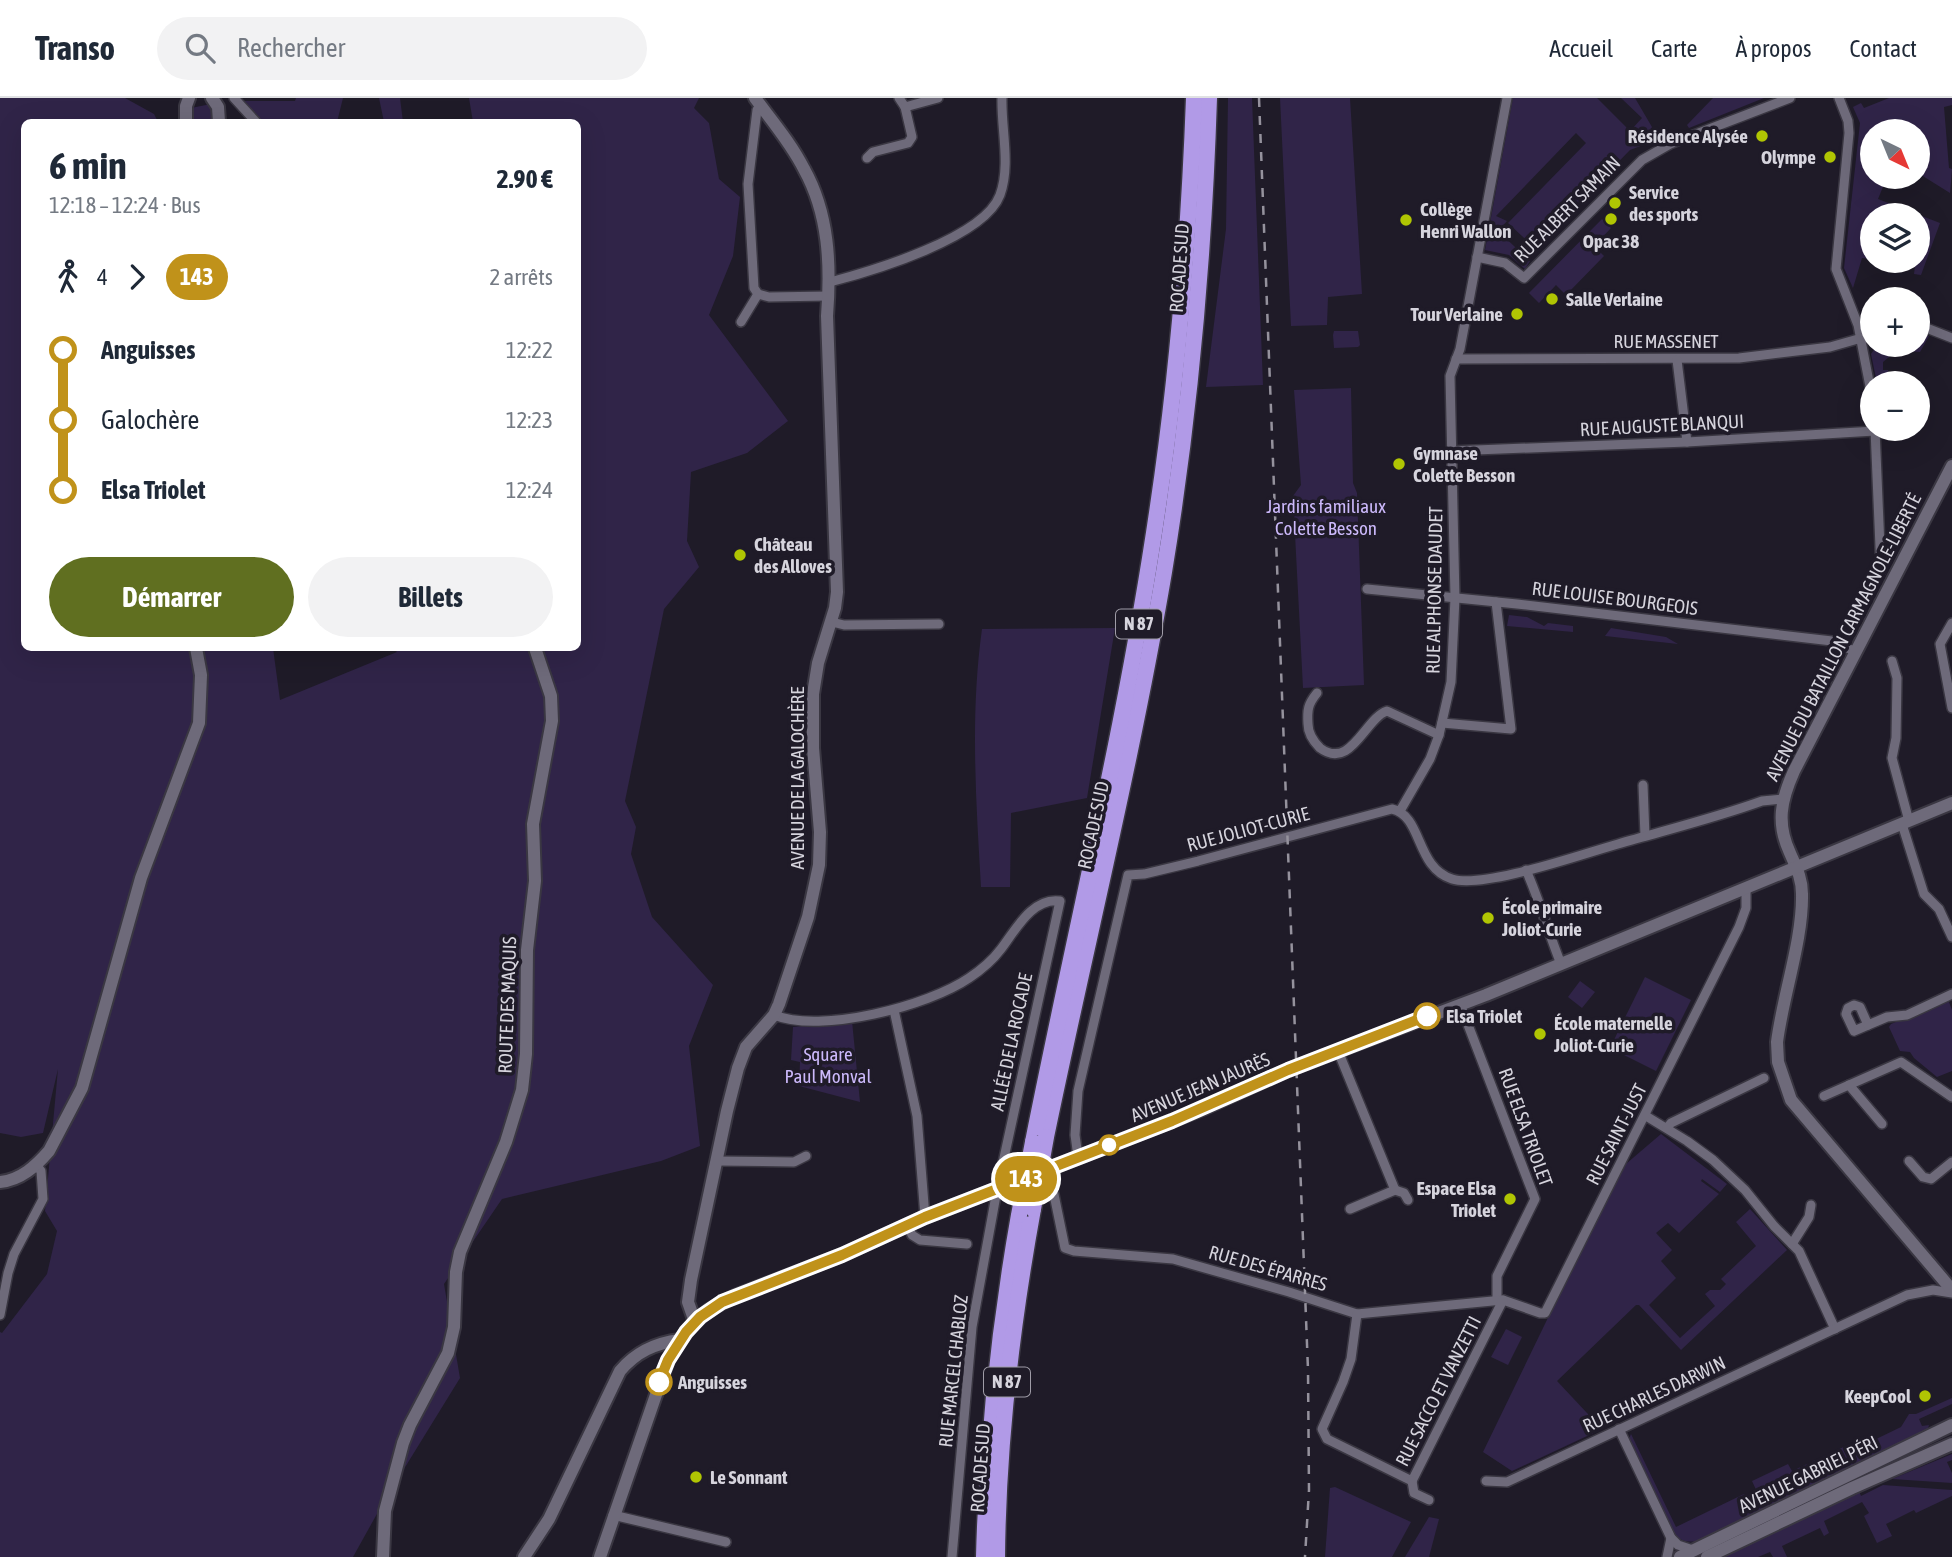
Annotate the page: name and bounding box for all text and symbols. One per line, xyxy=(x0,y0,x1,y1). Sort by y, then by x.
search box xyxy=(157,17,647,80)
text: Transo xyxy=(35,29,115,67)
icon: search xyxy=(181,29,219,67)
text: Rechercher xyxy=(237,33,345,63)
text: Accueil xyxy=(1549,35,1613,62)
text: Carte xyxy=(1651,35,1697,62)
text: À propos xyxy=(1735,35,1811,62)
text: Contact xyxy=(1849,35,1917,62)
north arrow xyxy=(1860,119,1930,189)
map controls xyxy=(1860,119,1930,441)
place label: Résidence Alysée xyxy=(1628,125,1748,147)
marker: Résidence Alysée xyxy=(1754,128,1770,144)
text: 6 min xyxy=(49,144,127,187)
place label: Olympe xyxy=(1761,146,1816,168)
marker: Olympe xyxy=(1822,149,1838,165)
street label: RUE ALBERT SAMAIN xyxy=(1509,151,1625,267)
text: 2.90 € xyxy=(496,164,553,194)
place label: Service des sports xyxy=(1629,181,1698,225)
text: 12:18 – 12:24 · Bus xyxy=(49,192,201,218)
marker: Service des sports xyxy=(1607,195,1623,211)
place label: Collège Henri Wallon xyxy=(1420,198,1512,242)
button: layers xyxy=(1860,203,1930,273)
marker: Opac 38 xyxy=(1603,211,1619,227)
marker: Collège Henri Wallon xyxy=(1398,212,1414,228)
street label: ROCADE SUD xyxy=(1165,223,1193,313)
place label: Opac 38 xyxy=(1583,230,1639,252)
icon: walk xyxy=(49,258,87,296)
icon: forward xyxy=(118,258,156,296)
text: 143 xyxy=(180,263,214,290)
text: 4 xyxy=(97,264,108,290)
text: 2 arrêts xyxy=(490,264,553,290)
button: + xyxy=(1860,287,1930,357)
place label: Salle Verlaine xyxy=(1566,288,1663,310)
marker: Salle Verlaine xyxy=(1544,291,1560,307)
place label: Tour Verlaine xyxy=(1410,303,1503,325)
marker: Tour Verlaine xyxy=(1509,306,1525,322)
street label: RUE MASSENET xyxy=(1613,330,1719,352)
text: Anguisses xyxy=(101,335,195,365)
text: 12:22 xyxy=(506,337,553,363)
button: − xyxy=(1860,371,1930,441)
text: Galochère xyxy=(101,405,199,435)
text: 12:23 xyxy=(506,407,553,433)
street label: RUE AUGUSTE BLANQUI xyxy=(1579,410,1745,440)
place label: Gymnase Colette Besson xyxy=(1413,442,1515,486)
marker: Gymnase Colette Besson xyxy=(1391,456,1407,472)
text: Elsa Triolet xyxy=(101,475,205,505)
text: 12:24 xyxy=(506,477,553,503)
street label: AVENUE DU BATAILLON CARMAGNOLE-LIBERTÉ xyxy=(1761,490,1925,784)
park label: Jardins familiaux Colette Besson xyxy=(1266,495,1386,539)
street label: RUE ALPHONSE DAUDET xyxy=(1422,505,1446,674)
place label: Château des Alloves xyxy=(754,533,832,577)
marker: Château des Alloves xyxy=(732,547,748,563)
button: Démarrer xyxy=(49,557,294,637)
button: Billets xyxy=(308,557,553,637)
street label: RUE LOUISE BOURGEOIS xyxy=(1531,577,1699,619)
road number: N 87 xyxy=(1116,610,1162,638)
street label: AVENUE DE LA GALOCHÈRE xyxy=(786,687,808,869)
street label: ROCADE SUD xyxy=(1073,779,1113,871)
street label: RUE JOLIOT-CURIE xyxy=(1184,802,1312,856)
place label: École primaire Joliot-Curie xyxy=(1501,896,1603,940)
marker: École primaire Joliot-Curie xyxy=(1480,910,1496,926)
street label: ROUTE DES MAQUIS xyxy=(494,936,520,1074)
street label: ALLÉE DE LA ROCADE xyxy=(986,971,1036,1113)
marker: Elsa Triolet xyxy=(1414,1003,1440,1029)
place label: Elsa Triolet xyxy=(1446,1005,1523,1027)
place label: École maternelle Joliot-Curie xyxy=(1553,1012,1673,1056)
marker: École maternelle Joliot-Curie xyxy=(1532,1026,1548,1042)
park label: Square Paul Monval xyxy=(785,1043,871,1087)
street label: AVENUE JEAN JAURÈS xyxy=(1127,1048,1273,1126)
street label: RUE ELSA TRIOLET xyxy=(1494,1065,1558,1190)
street label: RUE SAINT-JUST xyxy=(1581,1079,1651,1188)
unlabelled marker xyxy=(1099,1135,1119,1155)
line badge: 143 xyxy=(986,1156,1066,1202)
text: 143 xyxy=(1009,1165,1043,1192)
place label: Espace Elsa Triolet xyxy=(1416,1177,1497,1221)
marker: Espace Elsa Triolet xyxy=(1502,1191,1518,1207)
street label: RUE DES ÉPARRES xyxy=(1206,1241,1330,1295)
street label: RUE MARCEL CHABLOZ xyxy=(934,1293,972,1448)
street label: RUE SACCO ET VANZETTI xyxy=(1391,1312,1485,1470)
street label: RUE CHARLES DARWIN xyxy=(1579,1351,1729,1437)
road number: N 87 xyxy=(984,1367,1030,1396)
marker: Anguisses xyxy=(646,1369,672,1395)
place label: Anguisses xyxy=(677,1371,747,1393)
place label: KeepCool xyxy=(1844,1385,1912,1407)
marker: KeepCool xyxy=(1917,1388,1933,1404)
street label: ROCADE SUD xyxy=(966,1423,994,1513)
street label: AVENUE GABRIEL PÉRI xyxy=(1735,1431,1881,1517)
place label: Le Sonnant xyxy=(710,1466,788,1488)
marker: Le Sonnant xyxy=(688,1469,704,1485)

